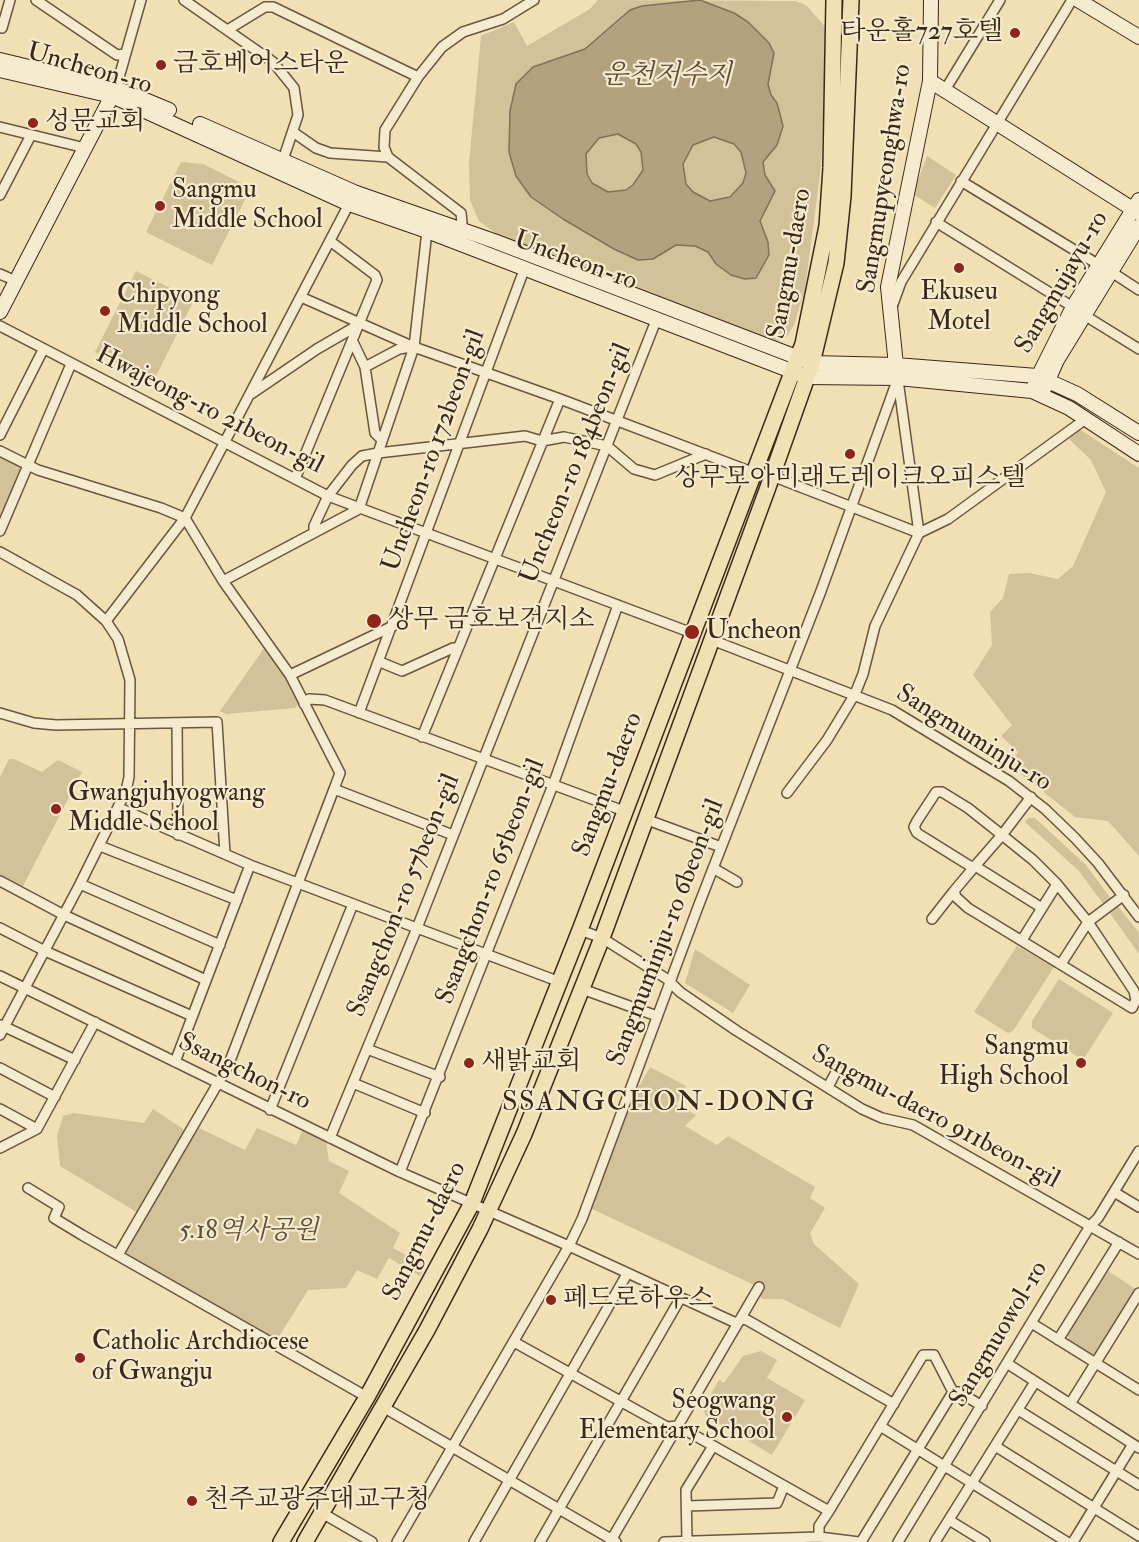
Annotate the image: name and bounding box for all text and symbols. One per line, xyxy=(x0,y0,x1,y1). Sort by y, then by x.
place label: 타운홀727호텔 xyxy=(840,17,1003,49)
marker: 타운홀727호텔 xyxy=(1008,26,1022,40)
street label: Uncheon-ro xyxy=(23,37,155,103)
place label: 금호베어스타운 xyxy=(173,49,349,81)
marker: 금호베어스타운 xyxy=(154,58,168,72)
water label: 운천저수지 xyxy=(602,61,732,93)
street label: Sangmupyeonghwa-ro xyxy=(852,62,920,296)
place label: 성문교회 xyxy=(45,107,145,139)
marker: 성문교회 xyxy=(26,116,40,130)
place label: Sangmu Middle School xyxy=(172,175,323,236)
street label: Sangmu-daero xyxy=(762,186,820,342)
marker: Sangmu Middle School xyxy=(153,199,167,213)
street label: Sangmujayu-ro xyxy=(1010,206,1116,360)
street label: Uncheon-ro xyxy=(509,225,641,299)
marker: Ekuseu Motel xyxy=(952,261,966,275)
place label: Ekuseu Motel xyxy=(920,277,998,338)
place label: Chipyong Middle School xyxy=(117,280,268,342)
marker: Chipyong Middle School xyxy=(98,304,112,318)
street label: Uncheon-ro 172beon-gil xyxy=(377,326,493,576)
street label: Uncheon-ro 184beon-gil xyxy=(515,339,639,589)
street label: Hwajeong-ro 21beon-gil xyxy=(90,340,328,482)
marker: 상무모아미래도레이크오피스텔 xyxy=(843,447,857,461)
place label: 상무모아미래도레이크오피스텔 xyxy=(674,463,1026,495)
place label: 상무 금호보건지소 xyxy=(388,605,594,637)
marker: 상무 금호보건지소 xyxy=(365,612,383,630)
place label: Uncheon xyxy=(706,616,801,648)
marker: Uncheon xyxy=(683,623,701,641)
street label: Sangmuminju-ro xyxy=(889,679,1057,799)
street label: Sangmu-daero xyxy=(567,708,651,862)
street label: Ssangchon-ro 65beon-gil xyxy=(431,755,553,1009)
street label: Ssangchon-ro 57beon-gil xyxy=(342,770,468,1022)
place label: Gwangjuhyogwang Middle School xyxy=(68,778,265,840)
street label: Sangmuminju-ro 6beon-gil xyxy=(602,795,732,1071)
marker: Gwangjuhyogwang Middle School xyxy=(49,802,63,816)
street label: Ssangchon-ro xyxy=(173,1028,315,1118)
place label: Sangmu High School xyxy=(939,1032,1069,1094)
street label: Sangmu-daero 911beon-gil xyxy=(806,1039,1064,1197)
place label: 새밝교회 xyxy=(481,1047,581,1079)
marker: 새밝교회 xyxy=(462,1056,476,1070)
marker: Sangmu High School xyxy=(1074,1056,1088,1070)
district label: SSANGCHON-DONG xyxy=(502,1087,816,1121)
street label: Sangmu-daero xyxy=(378,1157,474,1307)
park label: 5.18역사공원 xyxy=(180,1216,318,1248)
street label: Sangmuowol-ro xyxy=(944,1256,1056,1414)
place label: 페드로하우스 xyxy=(563,1284,714,1316)
marker: 페드로하우스 xyxy=(544,1293,558,1307)
place label: Catholic Archdiocese of Gwangju xyxy=(92,1327,309,1388)
marker: Catholic Archdiocese of Gwangju xyxy=(73,1351,87,1365)
place label: Seogwang Elementary School xyxy=(579,1386,775,1448)
marker: Seogwang Elementary School xyxy=(780,1410,794,1424)
place label: 천주교광주대교구청 xyxy=(204,1485,430,1517)
marker: 천주교광주대교구청 xyxy=(185,1494,199,1508)

